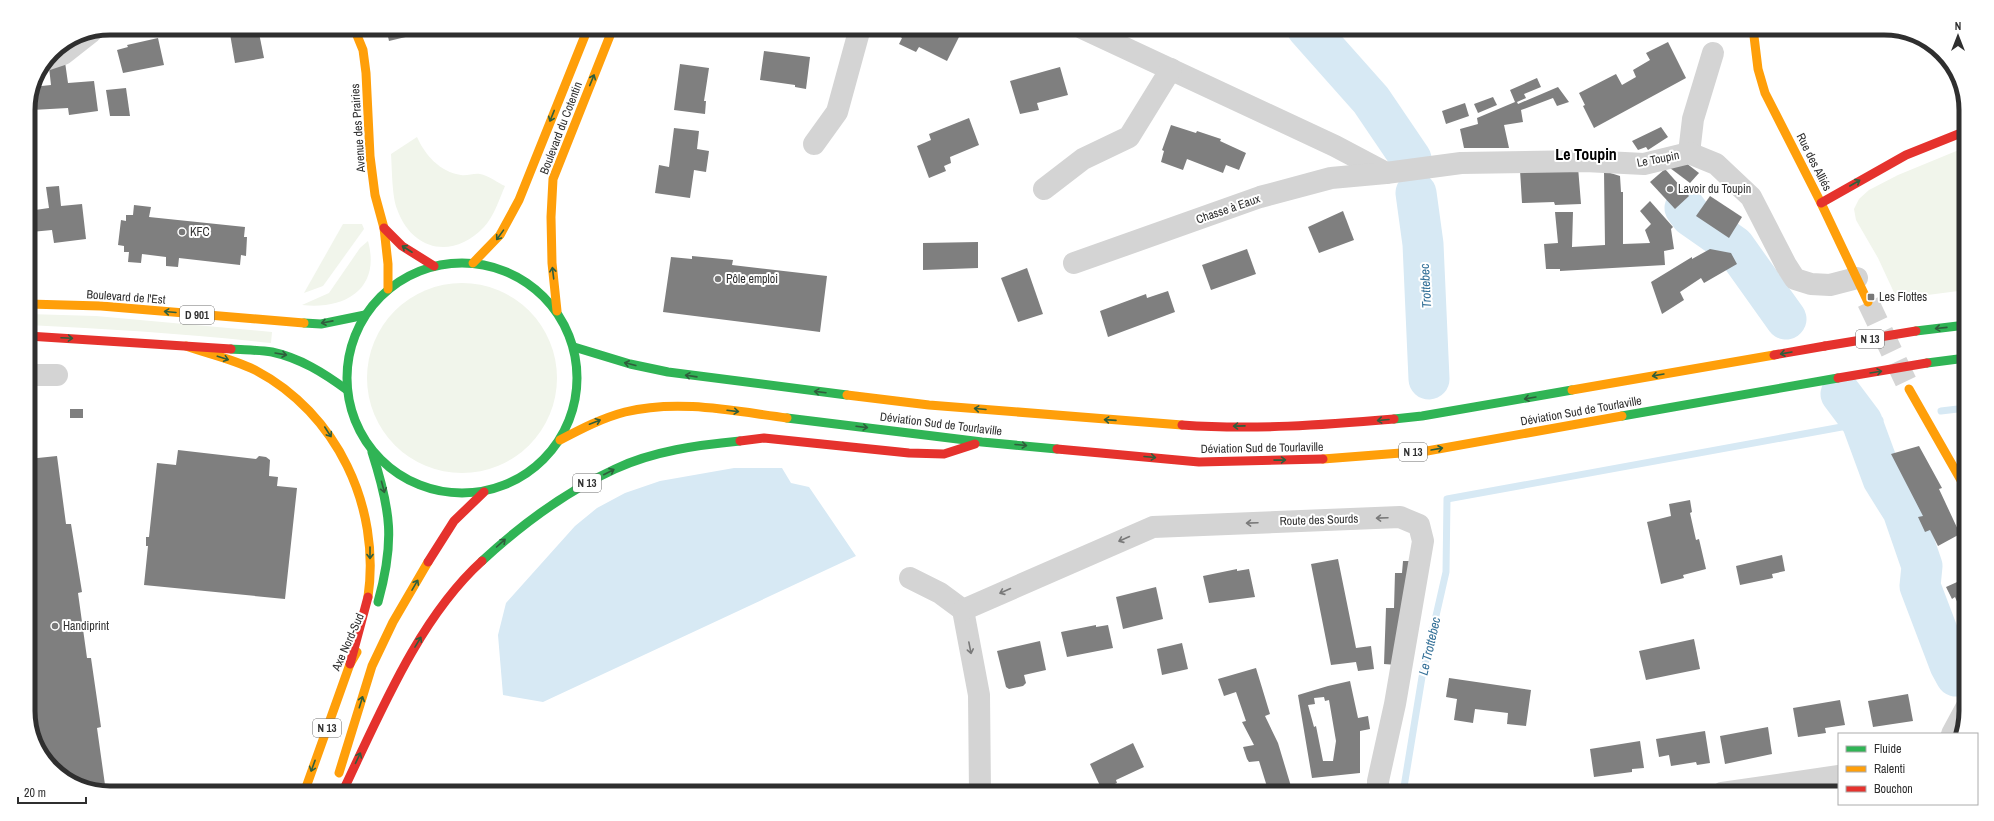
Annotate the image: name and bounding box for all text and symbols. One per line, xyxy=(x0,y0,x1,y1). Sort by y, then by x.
north arrow xyxy=(1938,16,1978,56)
text: N xyxy=(1955,19,1961,33)
one-way arrow xyxy=(588,75,596,87)
street label: Boulevard du Cotentin xyxy=(536,79,586,177)
street label: Avenue des Prairies xyxy=(347,83,369,174)
one-way arrow xyxy=(548,110,556,122)
street label: Rue des Alliés xyxy=(1793,130,1835,194)
district label: Le Toupin xyxy=(1555,143,1617,165)
street label: Le Toupin xyxy=(1635,147,1681,171)
one-way arrow xyxy=(1849,179,1861,187)
place label: Lavoir du Toupin xyxy=(1678,181,1751,197)
marker: Lavoir du Toupin xyxy=(1665,184,1675,194)
street label: Chasse à Eaux xyxy=(1194,191,1262,227)
place label: KFC xyxy=(190,224,210,240)
marker: KFC xyxy=(177,227,187,237)
one-way arrow xyxy=(496,229,504,240)
one-way arrow xyxy=(402,245,413,253)
water label: Trottebec xyxy=(1416,263,1435,309)
one-way arrow xyxy=(549,267,556,280)
place label: Pôle emploi xyxy=(726,271,778,287)
marker: Pôle emploi xyxy=(713,274,723,284)
street label: Boulevard de l'Est xyxy=(86,286,166,308)
place label: Les Flottes xyxy=(1879,289,1927,305)
marker: Les Flottes xyxy=(1866,292,1876,302)
road number: D 901 xyxy=(180,306,214,324)
one-way arrow xyxy=(164,309,177,316)
one-way arrow xyxy=(321,319,334,327)
one-way arrow xyxy=(1935,324,1948,332)
road number: N 13 xyxy=(1856,330,1884,348)
one-way arrow xyxy=(60,335,73,342)
one-way arrow xyxy=(1780,349,1793,357)
one-way arrow xyxy=(274,350,287,358)
one-way arrow xyxy=(217,355,229,363)
one-way arrow xyxy=(624,359,637,367)
one-way arrow xyxy=(1870,367,1883,375)
one-way arrow xyxy=(1652,371,1665,379)
one-way arrow xyxy=(685,372,698,380)
one-way arrow xyxy=(814,388,827,396)
street label: Déviation Sud de Tourlaville xyxy=(1519,392,1643,430)
one-way arrow xyxy=(1524,394,1537,402)
one-way arrow xyxy=(974,406,987,413)
one-way arrow xyxy=(726,407,739,415)
street label: Déviation Sud de Tourlaville xyxy=(879,409,1003,439)
one-way arrow xyxy=(1377,416,1390,424)
one-way arrow xyxy=(588,417,600,425)
one-way arrow xyxy=(1104,417,1117,424)
one-way arrow xyxy=(1233,422,1246,430)
one-way arrow xyxy=(855,423,868,431)
one-way arrow xyxy=(324,426,332,437)
street label: Déviation Sud de Tourlaville xyxy=(1200,439,1324,457)
one-way arrow xyxy=(1014,442,1027,449)
road number: N 13 xyxy=(1399,443,1427,461)
one-way arrow xyxy=(1431,445,1444,453)
one-way arrow xyxy=(1143,454,1156,461)
one-way arrow xyxy=(1273,456,1286,464)
one-way arrow xyxy=(603,468,615,475)
road number: N 13 xyxy=(573,474,601,492)
one-way arrow xyxy=(380,481,387,494)
street label: Route des Sourds xyxy=(1279,511,1359,529)
one-way arrow xyxy=(1376,514,1389,522)
one-way arrow xyxy=(1246,519,1259,527)
one-way arrow xyxy=(1119,536,1131,543)
one-way arrow xyxy=(496,539,506,548)
one-way arrow xyxy=(366,546,374,559)
one-way arrow xyxy=(411,579,419,591)
one-way arrow xyxy=(1000,588,1012,596)
street label: Axe Nord-Sud xyxy=(328,611,368,674)
water label: Le Trottebec xyxy=(1415,615,1445,677)
place label: Handiprint xyxy=(63,618,109,634)
marker: Handiprint xyxy=(50,621,60,631)
one-way arrow xyxy=(414,637,422,648)
one-way arrow xyxy=(967,641,975,654)
one-way arrow xyxy=(358,696,365,709)
road number: N 13 xyxy=(313,719,341,737)
legend xyxy=(1838,733,1978,805)
text: Fluide xyxy=(1874,741,1901,757)
one-way arrow xyxy=(355,752,362,764)
one-way arrow xyxy=(309,760,317,772)
text: Ralenti xyxy=(1874,761,1905,777)
scale bar xyxy=(18,779,86,805)
text: Bouchon xyxy=(1874,781,1913,797)
text: 20 m xyxy=(24,785,46,801)

